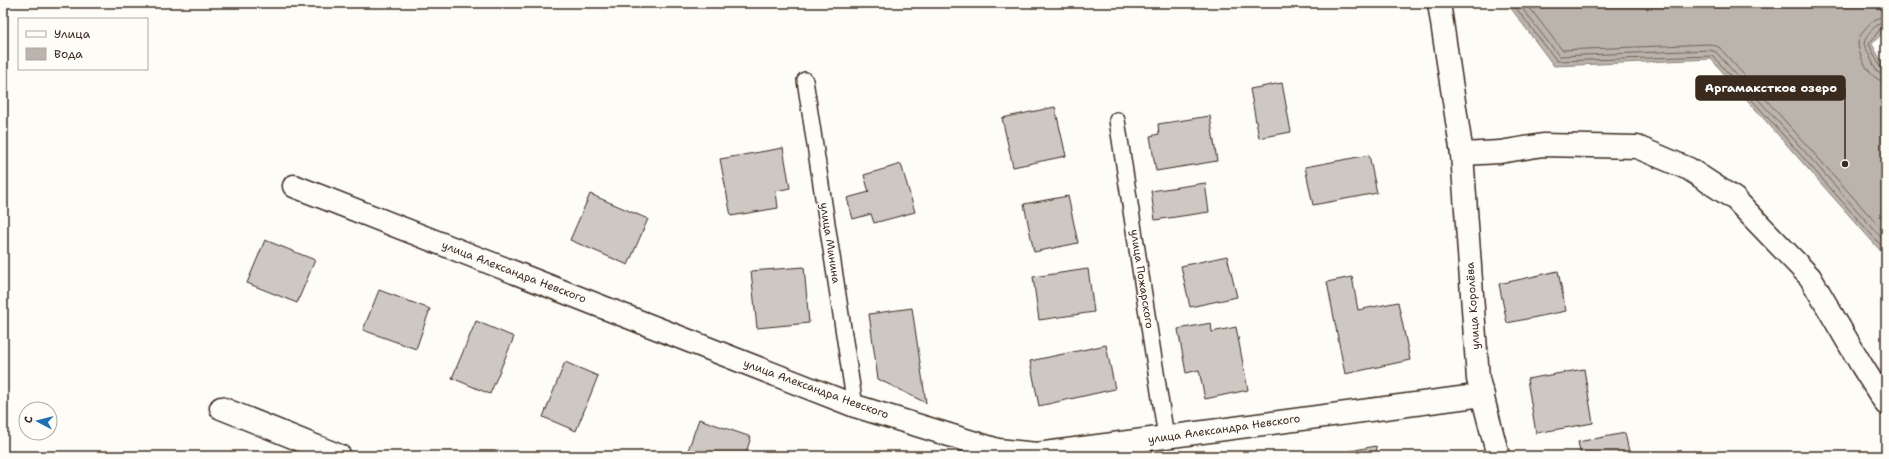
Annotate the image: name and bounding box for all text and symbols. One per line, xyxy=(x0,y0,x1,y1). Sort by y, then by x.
legend xyxy=(18,18,148,70)
text: Улица xyxy=(54,26,91,42)
text: Вода xyxy=(54,46,83,62)
callout: Аргамаксткое озеро xyxy=(1696,76,1845,100)
text: Аргамаксткое озеро xyxy=(1705,80,1837,96)
street label: улица Минина xyxy=(816,201,844,285)
street label: улица Пожарского xyxy=(1127,228,1157,330)
street label: улица Александра Невского xyxy=(440,237,589,307)
street label: улица Королёва xyxy=(1462,261,1484,350)
street label: улица Александра Невского xyxy=(741,356,891,422)
north arrow xyxy=(18,401,58,441)
street label: улица Александра Невского xyxy=(1147,411,1301,447)
text: С xyxy=(21,415,36,424)

